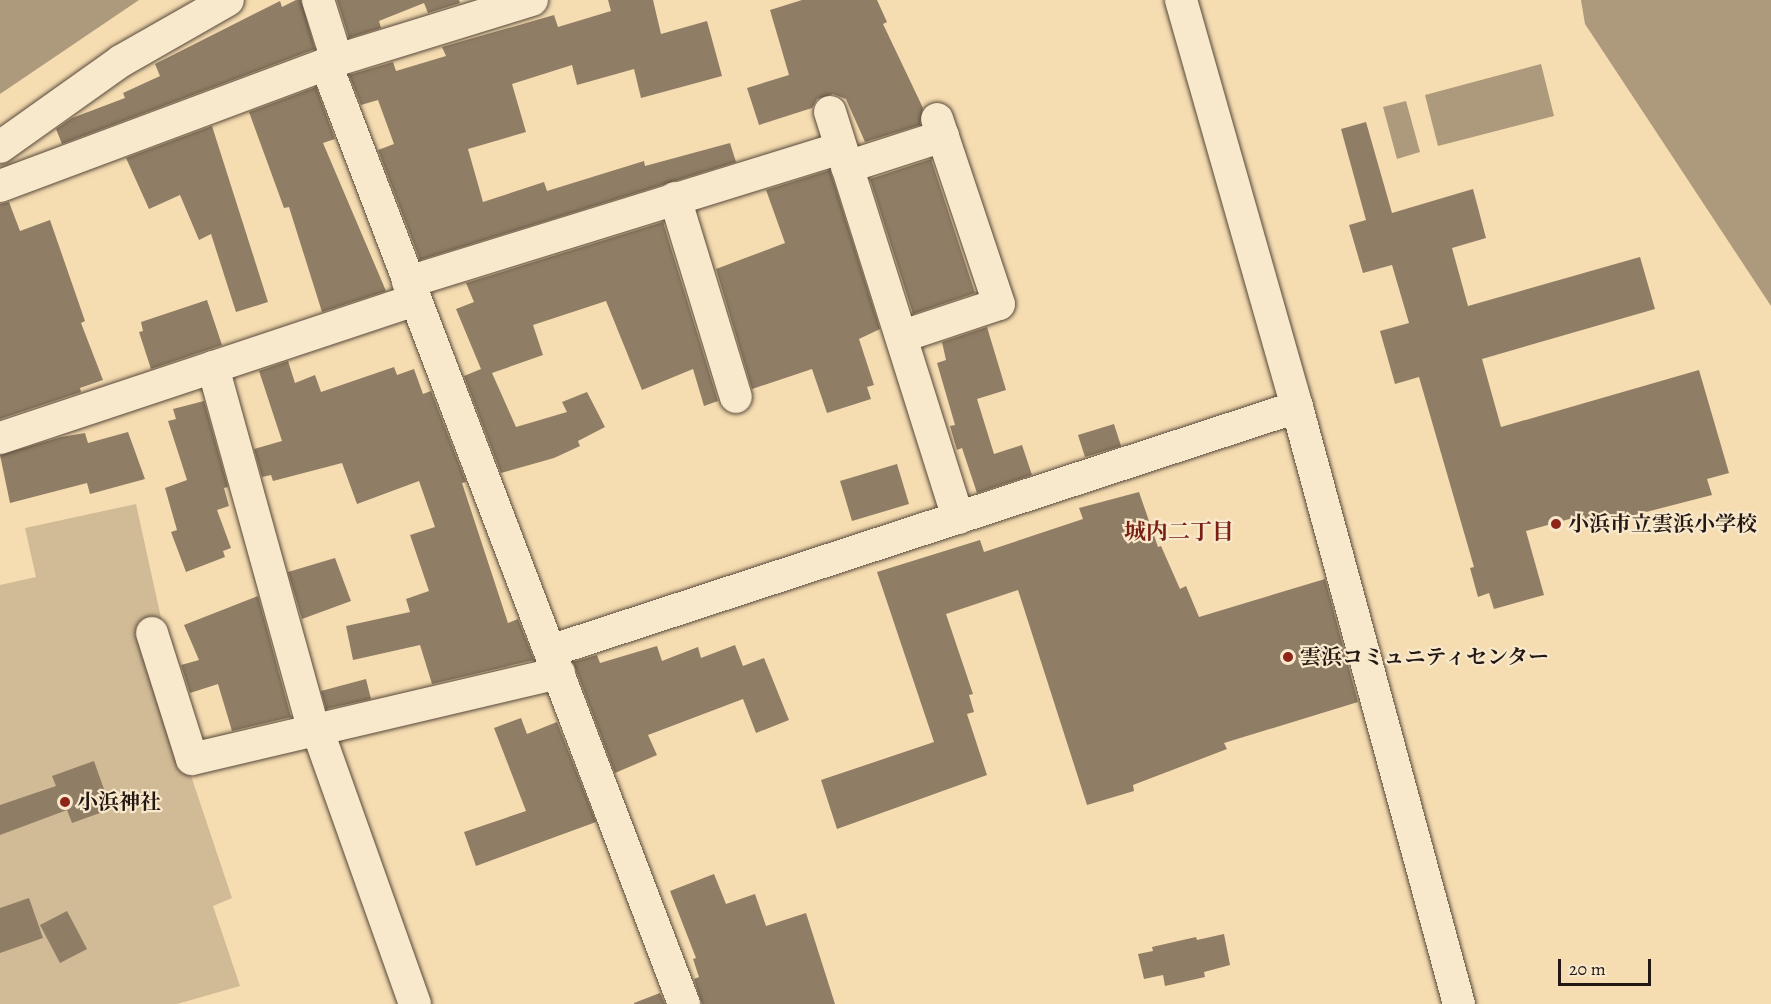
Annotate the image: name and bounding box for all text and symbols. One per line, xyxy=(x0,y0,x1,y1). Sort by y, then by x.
place label: 小浜市立雲浜小学校 xyxy=(1568,511,1757,537)
marker: 小浜市立雲浜小学校 xyxy=(1549,517,1563,531)
district label: 城内二丁目 xyxy=(1124,520,1234,546)
place label: 雲浜コミュニティセンター xyxy=(1300,644,1552,670)
marker: 雲浜コミュニティセンター xyxy=(1281,650,1295,664)
place label: 小浜神社 xyxy=(77,789,161,815)
marker: 小浜神社 xyxy=(58,795,72,809)
scale bar xyxy=(1561,947,1654,985)
text: 20 m xyxy=(1569,957,1606,981)

